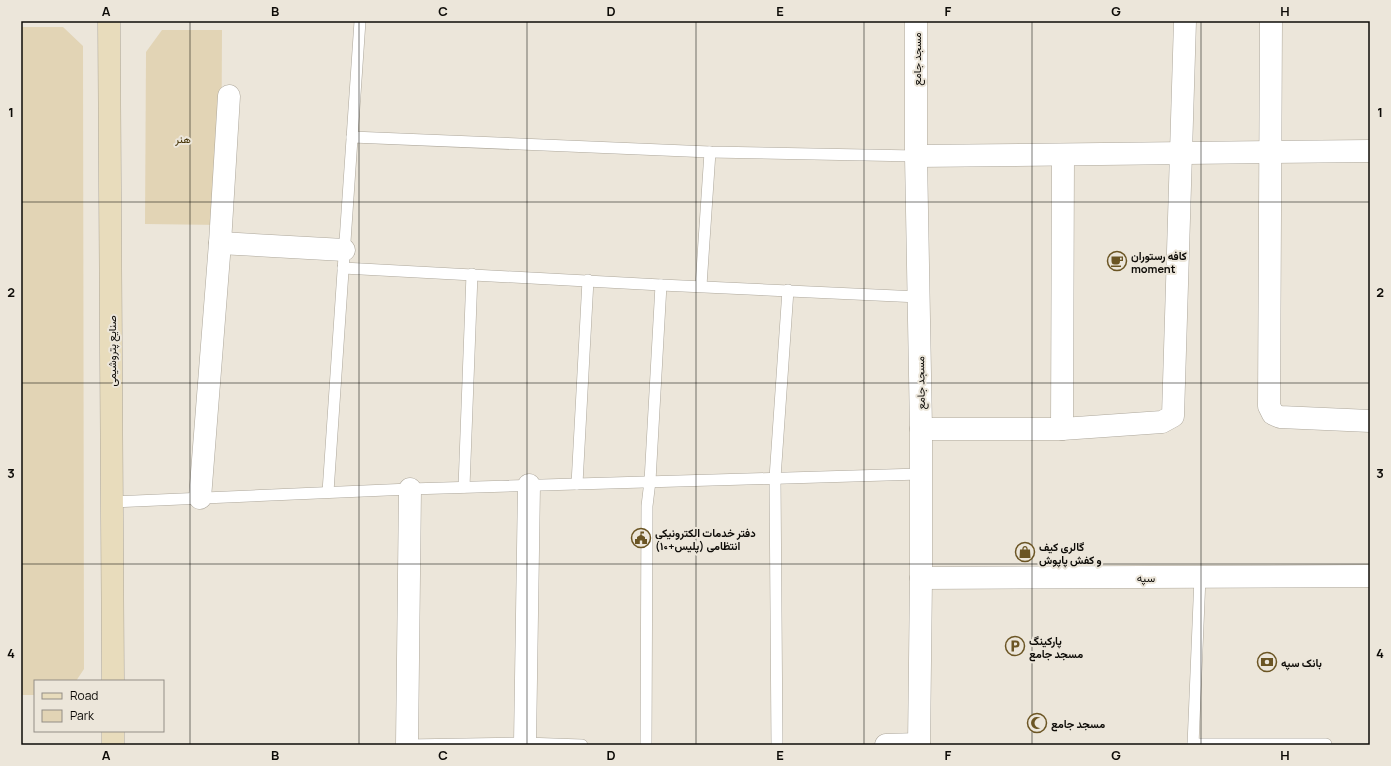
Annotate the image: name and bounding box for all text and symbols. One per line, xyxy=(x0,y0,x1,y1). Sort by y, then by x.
text: A xyxy=(102,2,111,20)
text: B xyxy=(271,2,279,20)
text: C xyxy=(438,2,448,20)
text: D xyxy=(606,2,616,20)
text: E xyxy=(776,2,784,20)
text: F xyxy=(945,2,952,20)
text: G xyxy=(1111,2,1121,20)
text: H xyxy=(1280,2,1290,20)
street label: مسجد جامع xyxy=(909,32,925,86)
text: 1 xyxy=(8,103,14,121)
text: 1 xyxy=(1377,103,1383,121)
park label: هنر xyxy=(174,131,191,146)
place label: کافه رستوران moment xyxy=(1131,248,1187,276)
cafe icon: کافه رستوران moment xyxy=(1106,250,1128,272)
text: 2 xyxy=(7,283,15,301)
text: 2 xyxy=(1376,283,1384,301)
street label: صنایع پتروشیمی xyxy=(104,315,120,387)
street label: مسجد جامع xyxy=(912,356,929,410)
text: 3 xyxy=(7,464,15,482)
text: 3 xyxy=(1376,464,1384,482)
place label: دفتر خدمات الکترونیکی انتظامی (پلیس+۱۰) xyxy=(655,525,756,554)
public building icon: دفتر خدمات الکترونیکی انتظامی (پلیس+۱۰) xyxy=(630,527,652,549)
place label: گالری کیف و کفش پاپوش xyxy=(1039,539,1102,568)
shop icon: گالری کیف و کفش پاپوش xyxy=(1014,541,1036,563)
street label: سپه xyxy=(1137,570,1156,586)
place label: پارکینگ مسجد جامع xyxy=(1029,633,1083,662)
parking icon: پارکینگ مسجد جامع xyxy=(1004,635,1026,657)
text: 4 xyxy=(7,644,15,662)
text: 4 xyxy=(1376,644,1384,662)
bank icon: بانک سپه xyxy=(1256,651,1278,673)
place label: بانک سپه xyxy=(1281,655,1322,671)
legend xyxy=(34,680,164,732)
text: Road xyxy=(70,687,98,704)
text: Park xyxy=(70,707,95,724)
mosque icon: مسجد جامع xyxy=(1026,712,1048,734)
place label: مسجد جامع xyxy=(1051,716,1105,732)
text: A xyxy=(102,746,111,764)
text: B xyxy=(271,746,279,764)
text: C xyxy=(438,746,448,764)
text: D xyxy=(606,746,616,764)
text: E xyxy=(776,746,784,764)
text: F xyxy=(945,746,952,764)
text: G xyxy=(1111,746,1121,764)
text: H xyxy=(1280,746,1290,764)

